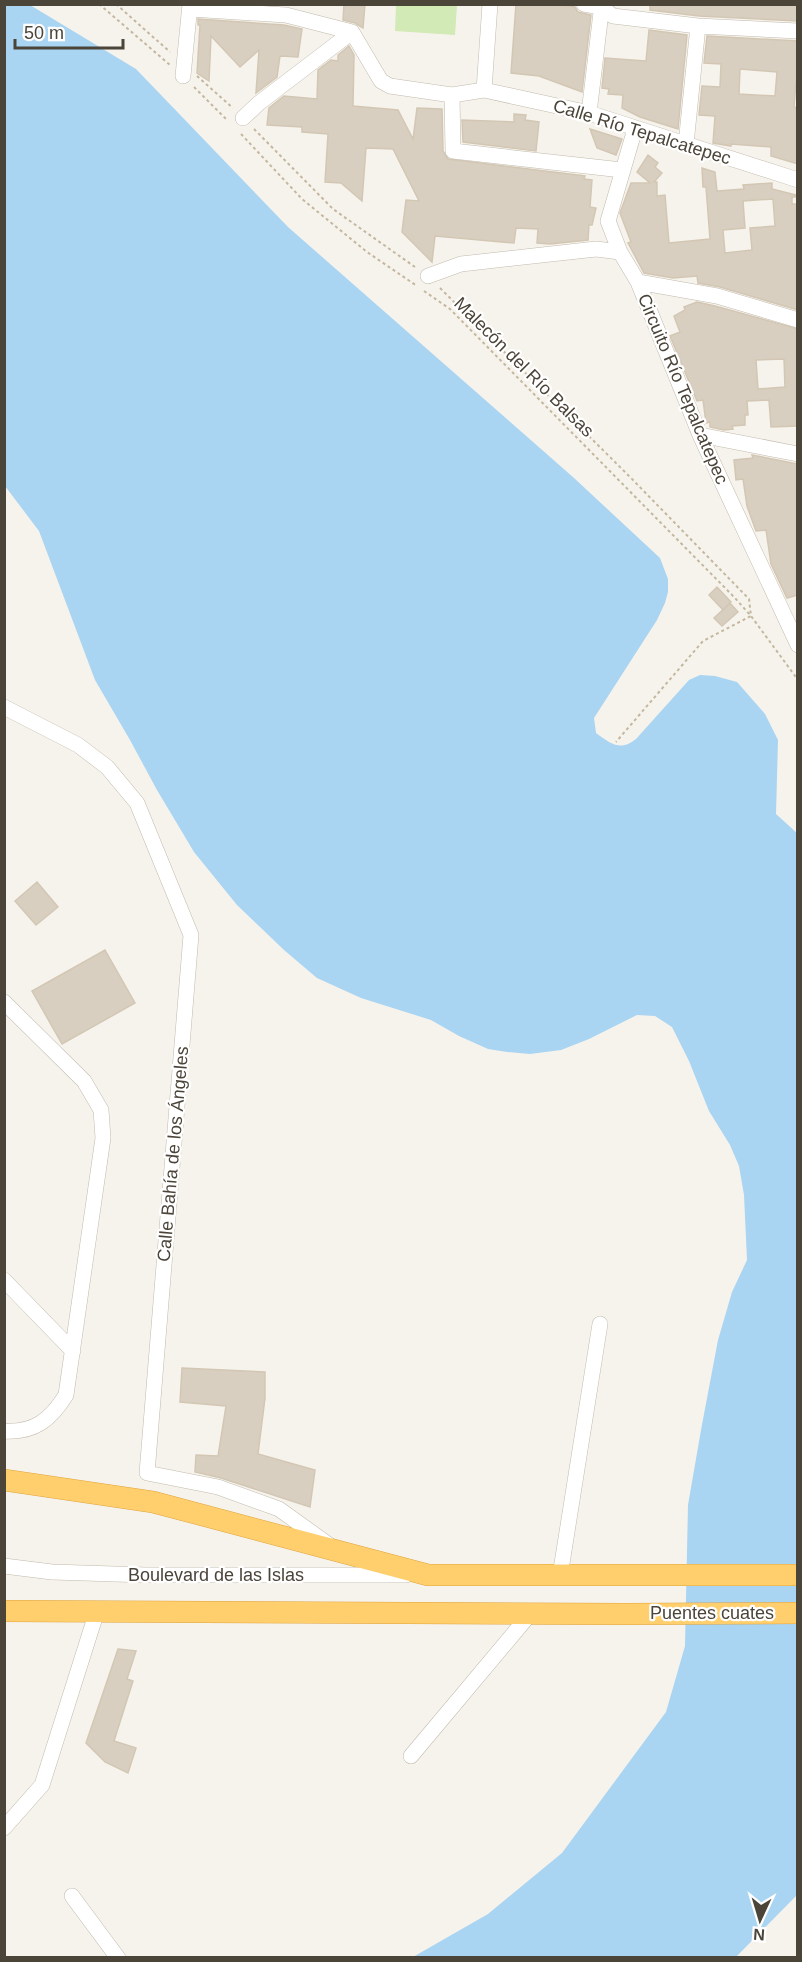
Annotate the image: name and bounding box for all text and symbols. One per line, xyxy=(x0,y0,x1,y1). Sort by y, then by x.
scale bar xyxy=(15,12,123,50)
text: 50 m xyxy=(24,23,64,43)
street label: Calle Río Tepalcatepec xyxy=(551,95,733,169)
street label: Circuito Río Tepalcatepec xyxy=(634,291,732,487)
street label: Malecón del Río Balsas xyxy=(450,293,598,441)
street label: Calle Bahía de los Ángeles xyxy=(154,1045,192,1263)
street label: Boulevard de las Islas xyxy=(128,1565,304,1585)
street label: Puentes cuates xyxy=(650,1603,774,1623)
north arrow xyxy=(730,1890,790,1950)
text: N xyxy=(753,1926,765,1943)

